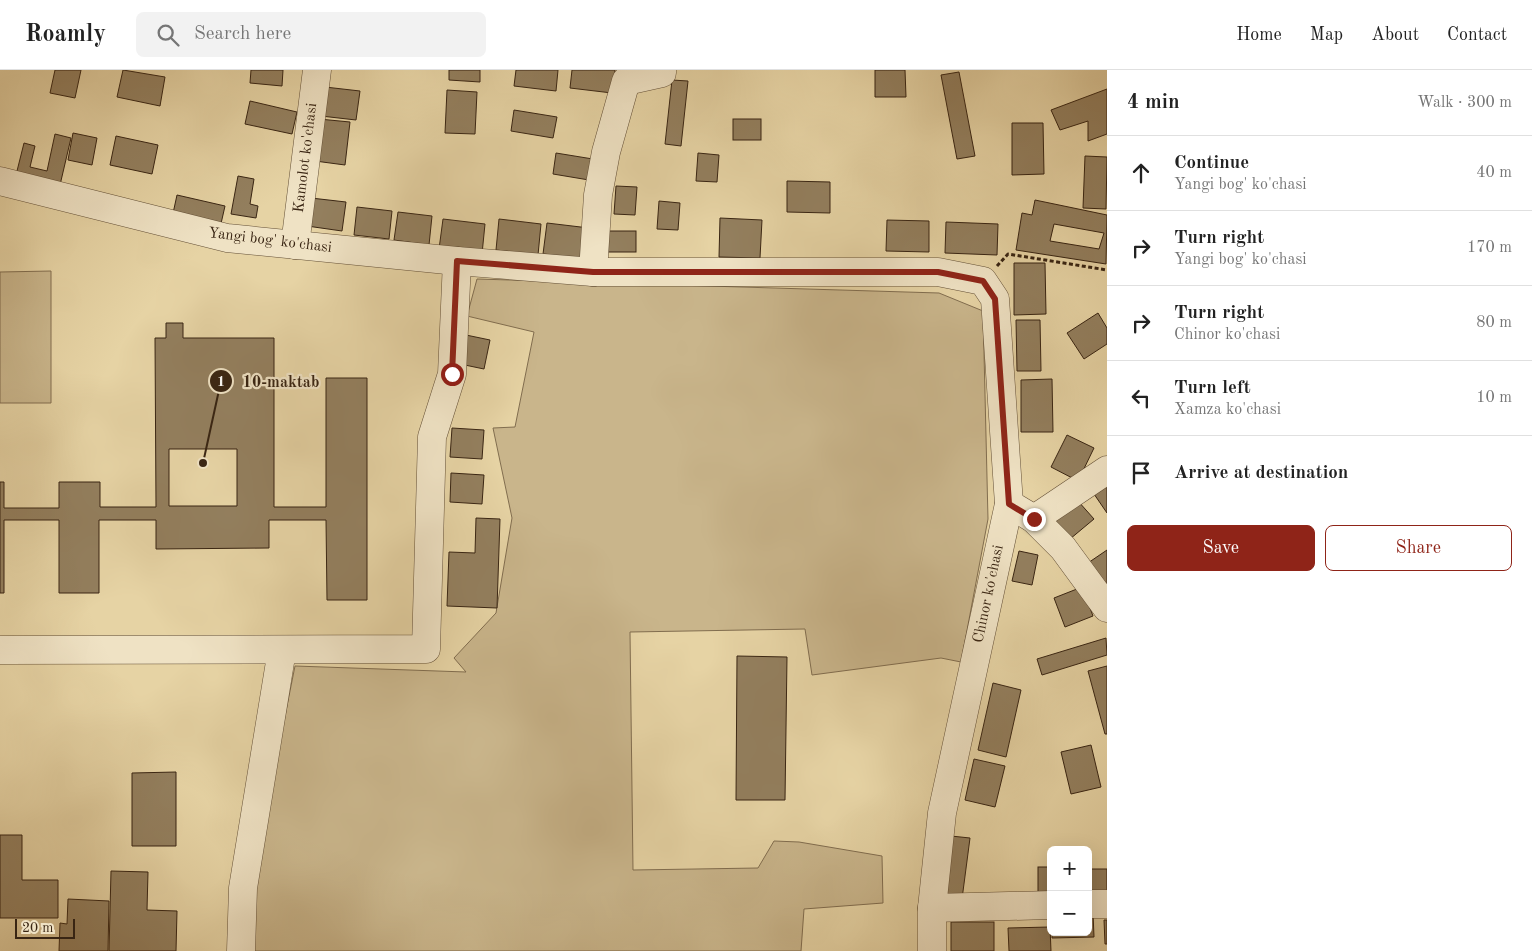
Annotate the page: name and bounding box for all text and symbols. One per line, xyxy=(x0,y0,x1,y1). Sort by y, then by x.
search box xyxy=(136,12,486,57)
icon: search xyxy=(154,21,182,49)
text: Roamly xyxy=(25,23,106,47)
text: Search here xyxy=(194,25,291,44)
text: Home xyxy=(1236,26,1282,44)
text: Map xyxy=(1310,26,1343,44)
text: About xyxy=(1371,26,1419,44)
text: Contact xyxy=(1447,26,1507,44)
text: 4 min xyxy=(1127,92,1180,113)
text: Walk · 300 m xyxy=(1417,95,1512,111)
street label: Kamolot ko'chasi xyxy=(292,102,320,214)
text: Continue xyxy=(1174,154,1249,173)
icon: ahead xyxy=(1127,159,1155,187)
text: 40 m xyxy=(1476,165,1512,181)
text: Yangi bog' ko'chasi xyxy=(1174,177,1307,193)
street label: Yangi bog' ko'chasi xyxy=(207,226,333,256)
text: Turn right xyxy=(1174,229,1264,248)
icon: right xyxy=(1127,234,1155,262)
text: 170 m xyxy=(1467,240,1512,256)
text: Yangi bog' ko'chasi xyxy=(1174,252,1307,268)
text: Turn right xyxy=(1174,304,1264,323)
icon: right xyxy=(1127,309,1155,337)
text: 80 m xyxy=(1476,315,1512,331)
text: Chinor ko'chasi xyxy=(1174,327,1280,343)
route start xyxy=(441,363,464,386)
callout: 10-maktab xyxy=(208,366,330,397)
text: 1 xyxy=(217,375,225,390)
text: 10-maktab xyxy=(243,375,319,391)
text: Turn left xyxy=(1174,379,1251,398)
icon: left xyxy=(1127,384,1155,412)
text: 10 m xyxy=(1476,390,1512,406)
text: Xamza ko'chasi xyxy=(1174,402,1281,418)
icon: arrive xyxy=(1127,459,1155,487)
text: Arrive at destination xyxy=(1174,464,1348,483)
route end xyxy=(1023,508,1046,531)
button: Save xyxy=(1127,525,1315,571)
button: Share xyxy=(1325,525,1512,571)
street label: Chinor ko'chasi xyxy=(971,544,1007,644)
map controls xyxy=(1047,846,1092,936)
button: + xyxy=(1047,846,1092,891)
button: − xyxy=(1047,891,1092,936)
scale bar xyxy=(15,916,75,939)
text: 20 m xyxy=(22,921,53,935)

